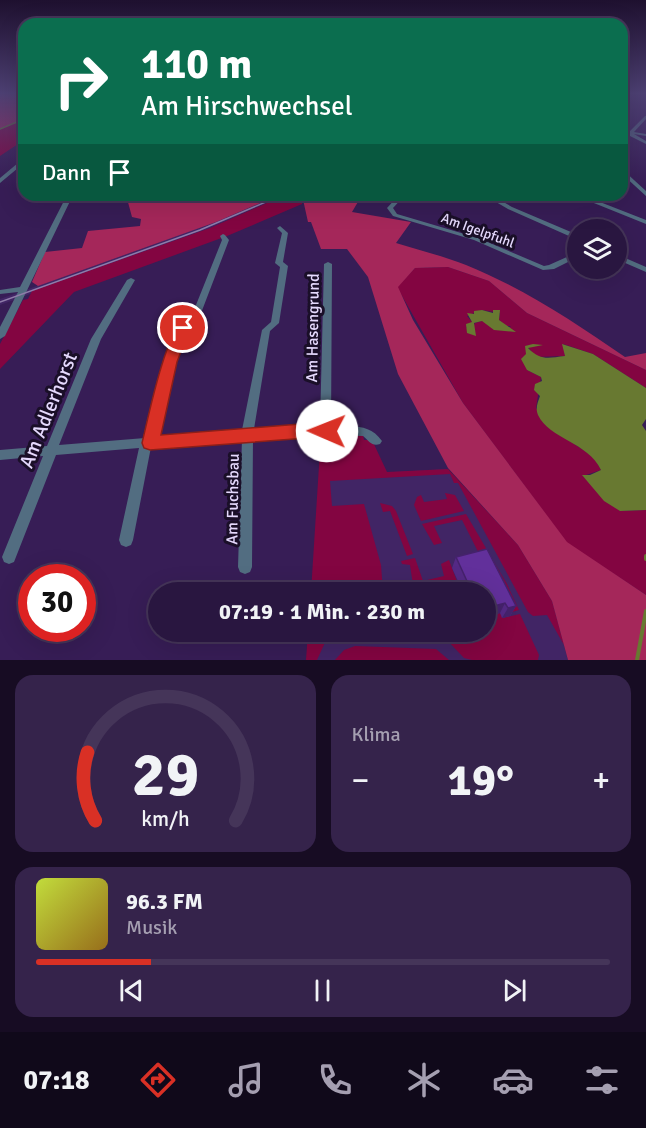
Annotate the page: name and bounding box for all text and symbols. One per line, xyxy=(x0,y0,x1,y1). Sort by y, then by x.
text: 110 m xyxy=(141,39,252,90)
icon: right xyxy=(42,42,120,120)
text: Am Hirschwechsel xyxy=(141,90,353,123)
icon: arrive xyxy=(103,156,136,189)
text: Dann xyxy=(42,159,91,186)
street label: Am Igelpfuhl xyxy=(439,209,517,252)
map controls xyxy=(567,219,627,279)
button: layers xyxy=(567,219,627,279)
street label: Am Hasengrund xyxy=(302,273,324,383)
pin xyxy=(157,302,208,353)
icon: arrive xyxy=(166,311,199,344)
street label: Am Adlerhorst xyxy=(14,349,83,472)
position arrow xyxy=(295,399,359,463)
street label: Am Fuchsbau xyxy=(222,453,244,545)
speed limit sign: 30 xyxy=(18,564,96,642)
text: 07:19 · 1 Min. · 230 m xyxy=(219,598,425,625)
text: Klima xyxy=(352,722,401,747)
text: 29 xyxy=(132,736,199,813)
text: 19° xyxy=(447,753,514,808)
text: − xyxy=(352,760,369,801)
text: + xyxy=(592,760,610,801)
text: km/h xyxy=(141,806,190,832)
text: 96.3 FM xyxy=(126,888,203,915)
text: Musik xyxy=(126,915,177,940)
icon: previous xyxy=(115,974,148,1007)
icon: pause xyxy=(306,974,339,1007)
icon: next xyxy=(498,974,531,1007)
icon: directions xyxy=(137,1059,179,1101)
icon: music xyxy=(225,1059,267,1101)
icon: phone xyxy=(314,1059,356,1101)
icon: climate xyxy=(403,1059,445,1101)
icon: car xyxy=(492,1059,534,1101)
icon: filters xyxy=(581,1059,623,1101)
text: 07:18 xyxy=(23,1064,90,1097)

